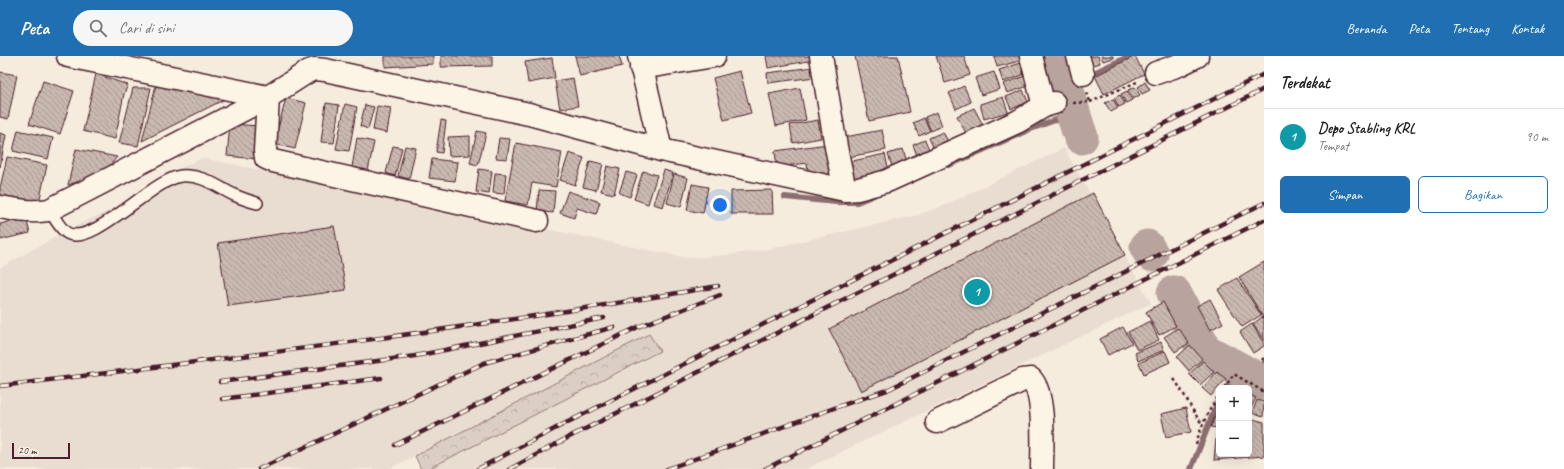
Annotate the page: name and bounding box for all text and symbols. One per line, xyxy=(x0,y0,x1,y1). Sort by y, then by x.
search box xyxy=(73,10,353,46)
text: Peta xyxy=(20,16,49,40)
icon: search xyxy=(87,17,109,39)
text: Cari di sini xyxy=(119,19,174,38)
text: Beranda xyxy=(1347,20,1387,37)
text: Peta xyxy=(1409,20,1430,37)
text: Tentang xyxy=(1452,20,1489,37)
text: Kontak xyxy=(1511,20,1544,37)
text: Terdekat xyxy=(1280,72,1330,93)
text: Depo Stabling KRL xyxy=(1318,119,1415,138)
text: 1 xyxy=(1290,129,1296,145)
text: 90 m xyxy=(1526,129,1548,145)
text: Tempat xyxy=(1318,138,1349,154)
button: Simpan xyxy=(1280,176,1410,213)
button: Bagikan xyxy=(1418,176,1548,213)
your location xyxy=(710,195,730,215)
pin: 1 xyxy=(964,277,990,307)
map controls xyxy=(1216,385,1252,457)
button: + xyxy=(1216,385,1252,421)
button: − xyxy=(1216,421,1252,457)
scale bar xyxy=(12,441,70,460)
text: 20 m xyxy=(18,443,37,457)

